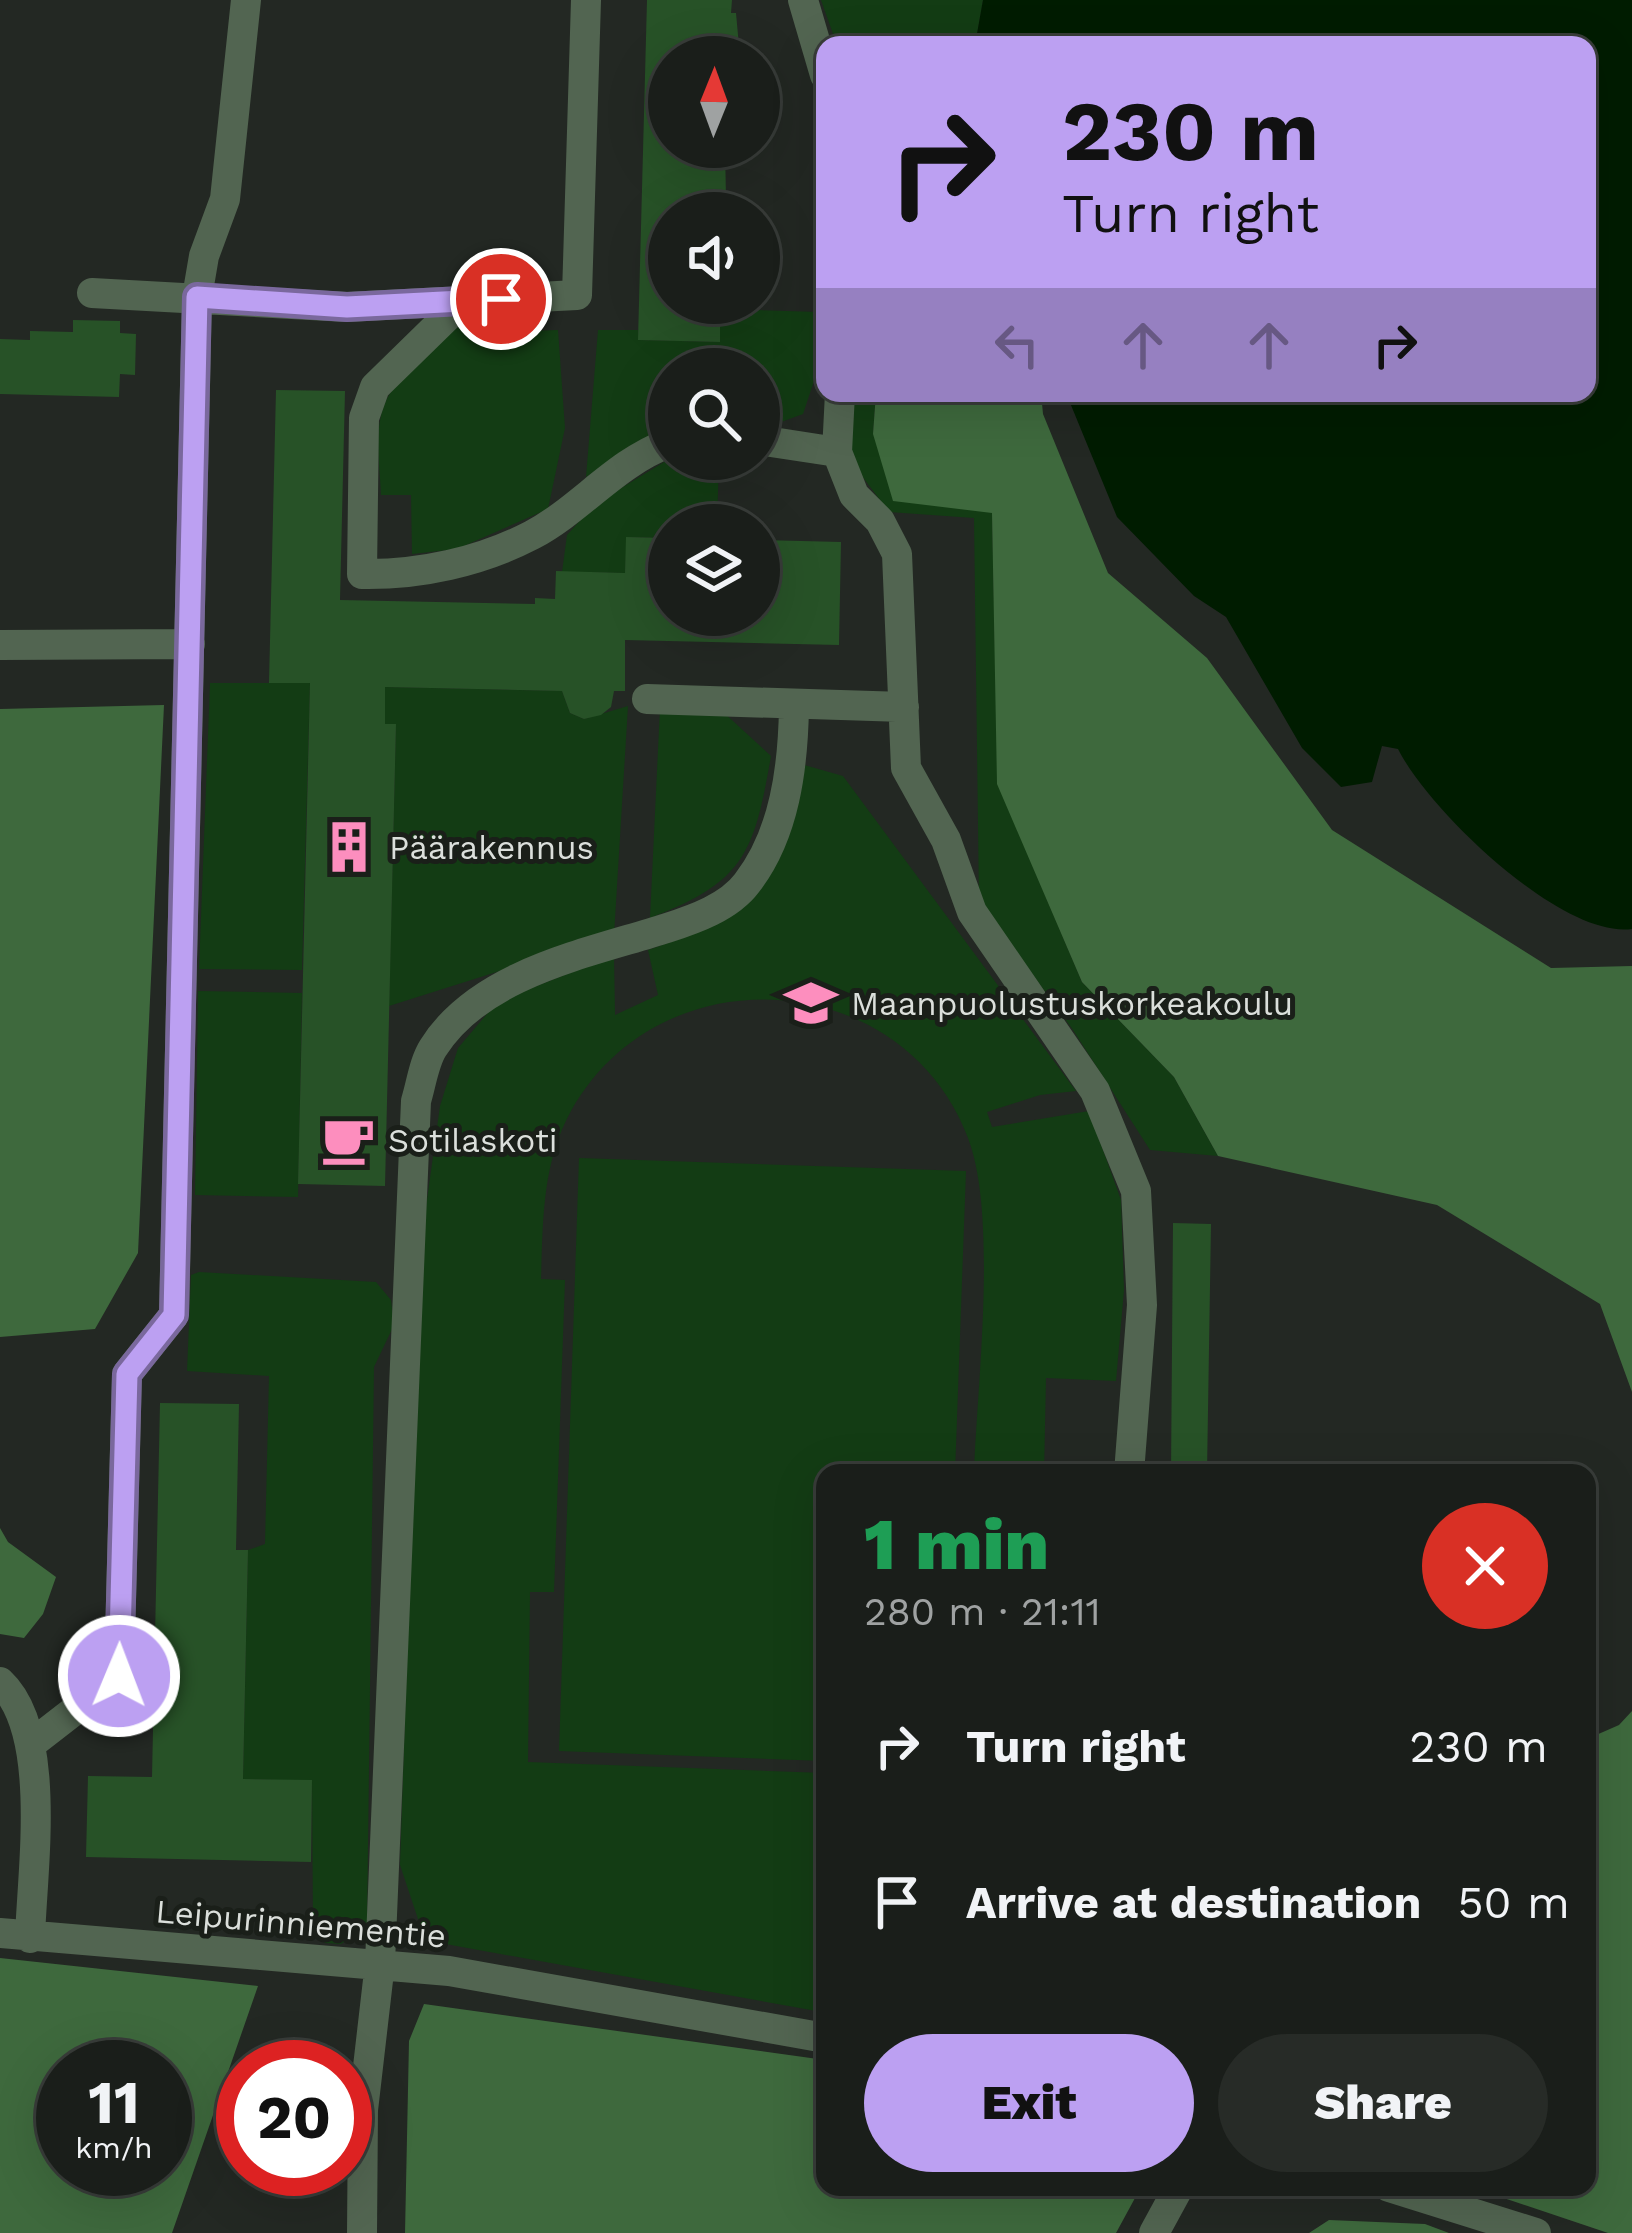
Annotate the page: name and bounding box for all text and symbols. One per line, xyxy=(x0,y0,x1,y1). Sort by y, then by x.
north arrow xyxy=(648,36,780,168)
map controls xyxy=(648,36,780,636)
text: 230 m xyxy=(1062,82,1319,180)
icon: right xyxy=(864,84,1020,240)
text: Turn right xyxy=(1062,182,1319,245)
button: sound xyxy=(648,192,780,324)
pin xyxy=(450,248,552,350)
icon: arrive xyxy=(468,266,534,332)
icon: left xyxy=(984,312,1050,378)
icon: ahead xyxy=(1110,312,1176,378)
icon: ahead xyxy=(1236,312,1302,378)
icon: right xyxy=(1362,312,1428,378)
button: search xyxy=(648,348,780,480)
button: layers xyxy=(648,504,780,636)
building icon: Päärakennus xyxy=(320,818,378,876)
place label: Päärakennus xyxy=(389,828,594,867)
school or university icon: Maanpuolustuskorkeakoulu xyxy=(782,974,840,1032)
place label: Maanpuolustuskorkeakoulu xyxy=(851,984,1293,1023)
cafe icon: Sotilaskoti xyxy=(319,1111,377,1169)
place label: Sotilaskoti xyxy=(388,1121,558,1160)
text: 1 min xyxy=(864,1502,1049,1586)
button: close xyxy=(1422,1503,1548,1629)
text: 280 m · 21:11 xyxy=(864,1589,1101,1634)
position arrow xyxy=(56,1613,182,1739)
icon: right xyxy=(864,1713,930,1779)
text: Turn right xyxy=(966,1720,1186,1773)
text: 230 m xyxy=(1409,1720,1548,1773)
icon: arrive xyxy=(864,1869,930,1935)
text: Arrive at destination xyxy=(966,1876,1421,1929)
text: 50 m xyxy=(1457,1876,1570,1929)
street label: Leipurinniementie xyxy=(154,1891,448,1956)
button: Exit xyxy=(864,2034,1194,2172)
button: Share xyxy=(1218,2034,1548,2172)
speed limit sign: 20 xyxy=(216,2040,372,2196)
text: 11 xyxy=(88,2067,140,2138)
text: km/h xyxy=(75,2130,153,2165)

